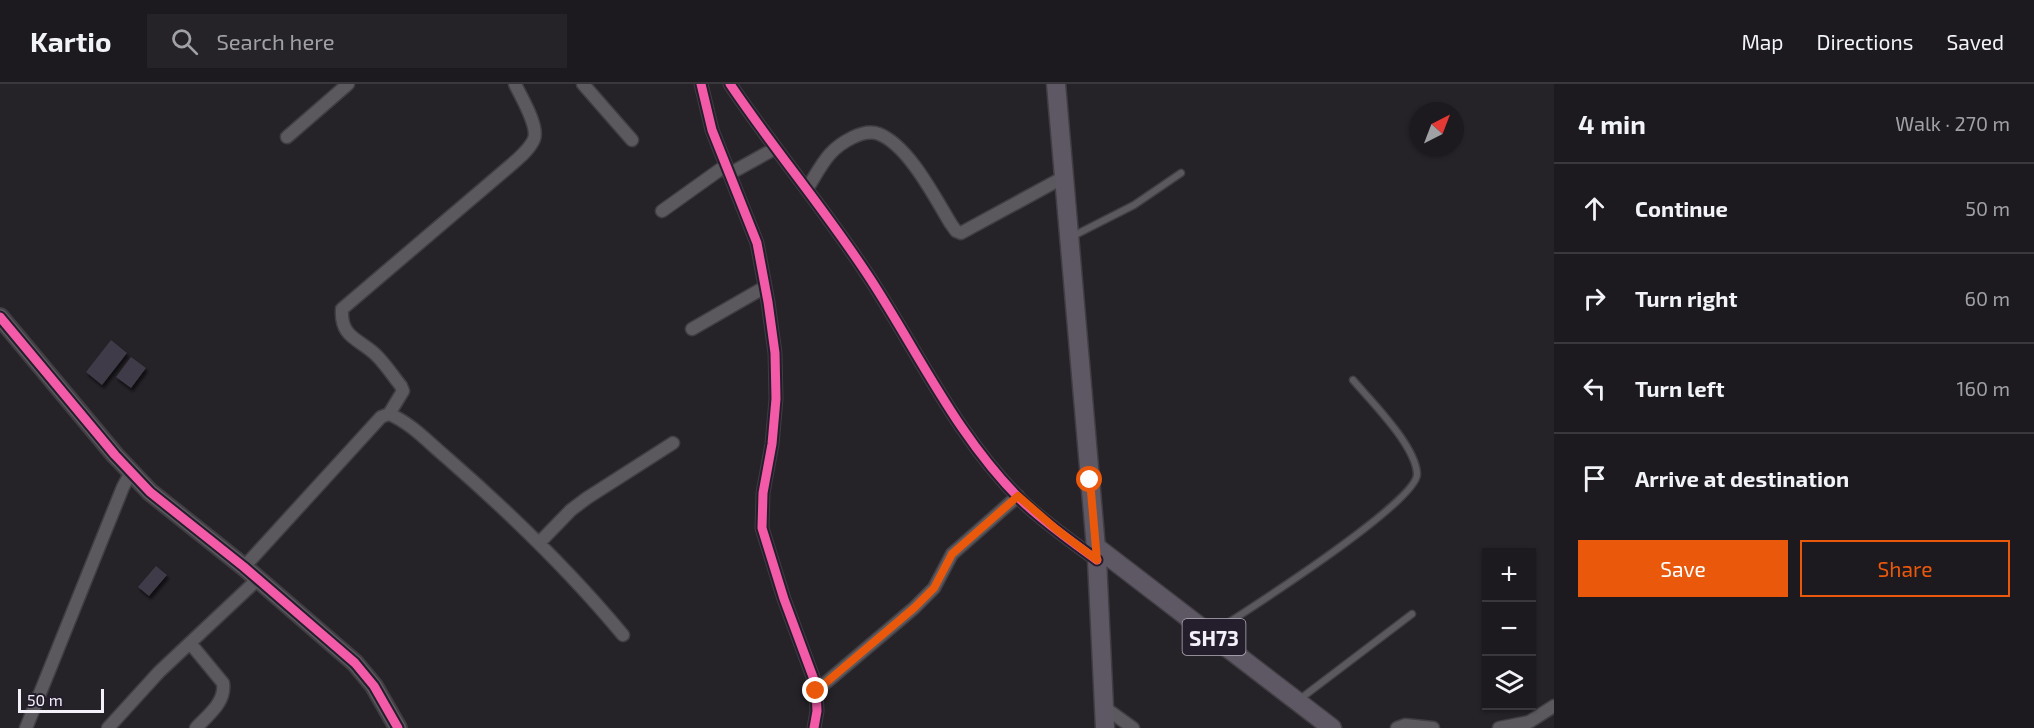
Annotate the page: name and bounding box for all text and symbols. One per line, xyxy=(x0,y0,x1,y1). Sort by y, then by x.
search box xyxy=(147,14,567,68)
text: Kartio xyxy=(30,24,111,58)
icon: search xyxy=(168,25,201,58)
text: Search here xyxy=(216,28,335,54)
text: Map xyxy=(1741,29,1784,54)
text: Directions xyxy=(1817,29,1913,54)
text: Saved xyxy=(1946,29,2004,54)
north arrow xyxy=(1410,102,1464,156)
text: 4 min xyxy=(1578,108,1646,139)
text: Walk · 270 m xyxy=(1895,111,2010,135)
icon: ahead xyxy=(1578,192,1611,225)
text: Continue xyxy=(1635,195,1728,221)
text: 50 m xyxy=(1965,196,2010,220)
icon: right xyxy=(1578,282,1611,315)
text: Turn right xyxy=(1635,285,1737,311)
text: 60 m xyxy=(1965,286,2010,310)
icon: left xyxy=(1578,372,1611,405)
text: Turn left xyxy=(1635,375,1724,401)
text: 160 m xyxy=(1957,376,2010,400)
icon: arrive xyxy=(1578,462,1611,495)
text: Arrive at destination xyxy=(1635,465,1849,491)
route start xyxy=(1076,466,1102,492)
button: Save xyxy=(1578,540,1788,597)
button: Share xyxy=(1800,540,2010,597)
map controls xyxy=(1482,548,1536,710)
button: + xyxy=(1482,548,1536,602)
button: − xyxy=(1482,602,1536,656)
road number: SH73 xyxy=(1182,619,1246,655)
button: layers xyxy=(1482,656,1536,710)
route end xyxy=(802,677,828,703)
scale bar xyxy=(18,686,104,714)
text: 50 m xyxy=(27,690,63,709)

